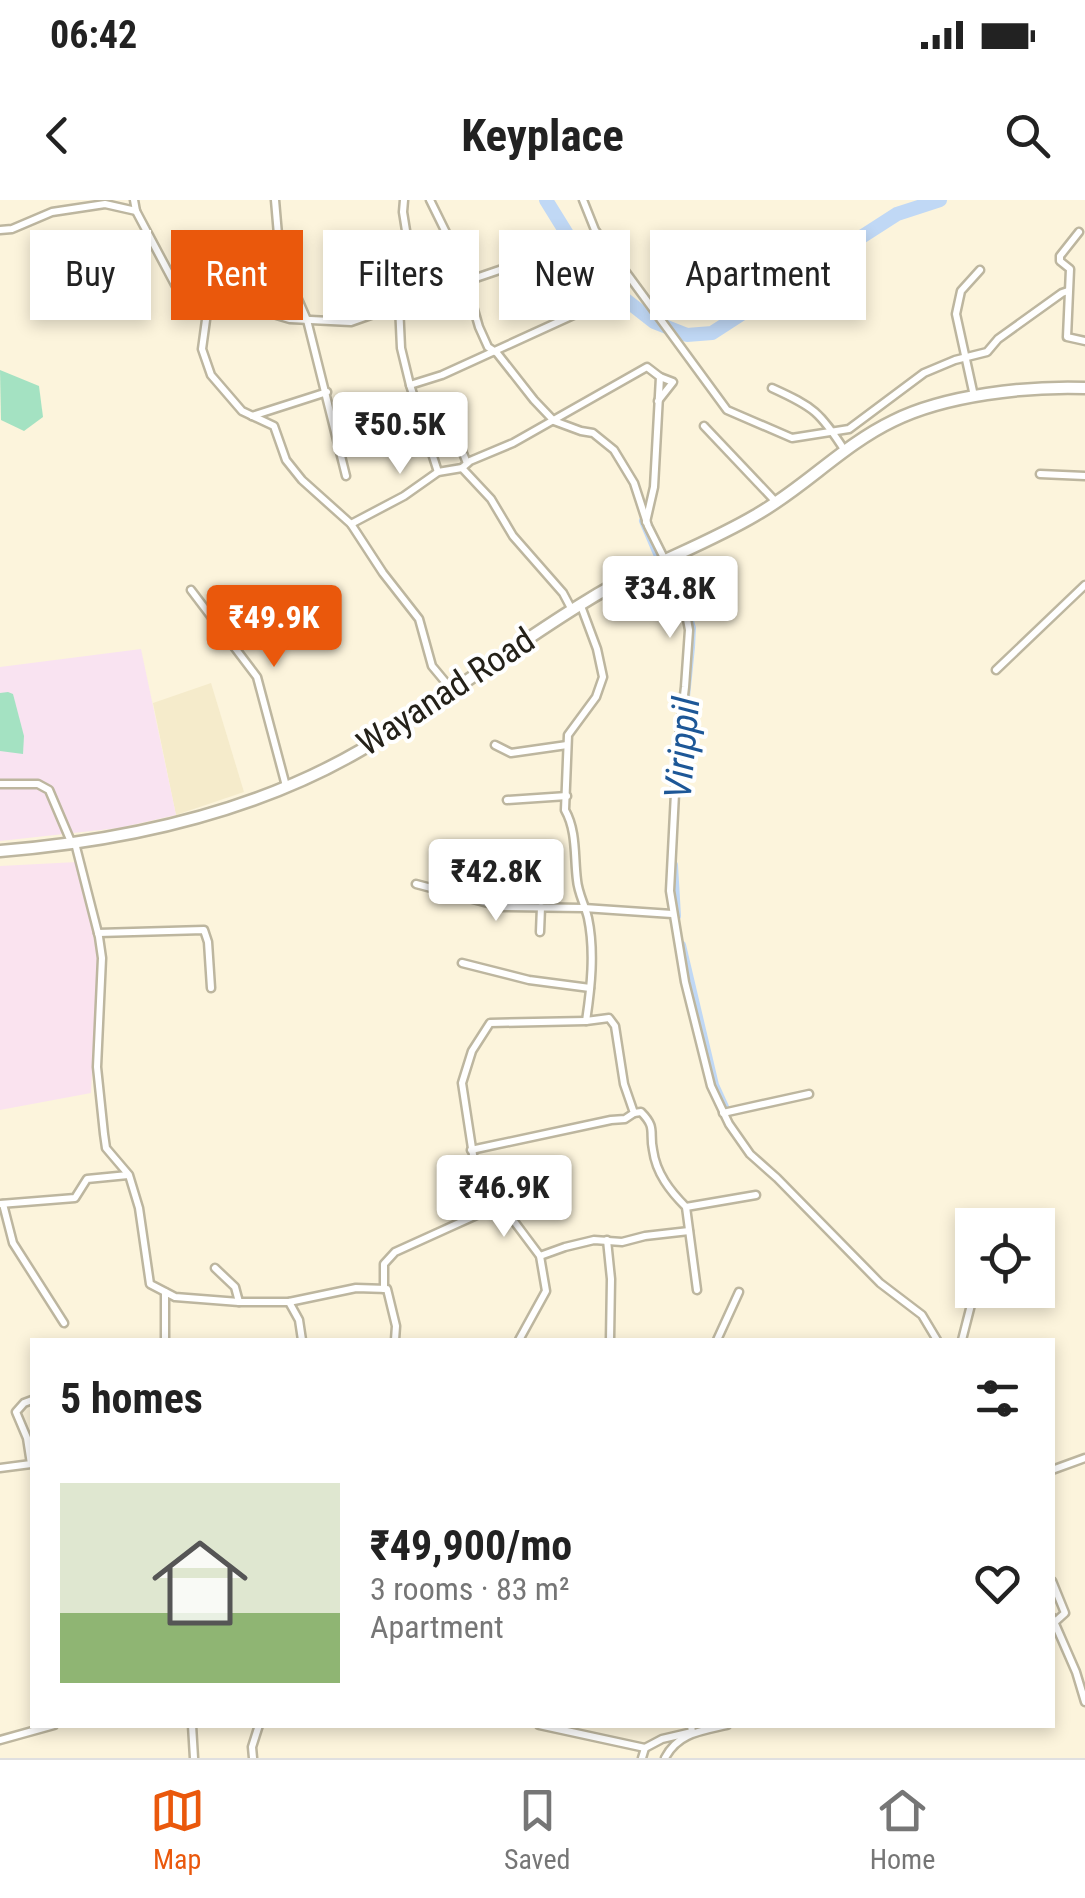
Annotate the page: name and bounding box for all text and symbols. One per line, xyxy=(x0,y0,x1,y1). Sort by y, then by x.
text: 06:42 xyxy=(50,13,137,57)
icon: back xyxy=(30,108,85,163)
icon: search xyxy=(1000,108,1055,163)
text: Keyplace xyxy=(461,109,624,162)
chip: Buy xyxy=(30,230,151,320)
chip: Rent xyxy=(171,230,303,320)
chip: Filters xyxy=(323,230,479,320)
chip: New xyxy=(499,230,630,320)
chip: Apartment xyxy=(650,230,866,320)
pin: ₹50.5K xyxy=(319,392,481,477)
text: ₹50.5K xyxy=(355,405,445,443)
pin: ₹34.8K xyxy=(589,556,751,641)
text: ₹34.8K xyxy=(625,569,715,607)
pin: ₹49.9K xyxy=(193,585,355,670)
text: ₹49.9K xyxy=(229,598,319,636)
street label: Wayanad Road xyxy=(350,620,542,764)
water label: Virippil xyxy=(656,695,708,801)
pin: ₹42.8K xyxy=(415,839,577,924)
text: ₹42.8K xyxy=(451,852,541,890)
pin: ₹46.9K xyxy=(423,1155,585,1240)
text: ₹46.9K xyxy=(459,1168,549,1206)
map controls xyxy=(955,1208,1055,1308)
button: locate xyxy=(955,1208,1055,1308)
icon: filters xyxy=(970,1371,1025,1426)
text: 5 homes xyxy=(60,1374,203,1423)
text: ₹49,900/mo xyxy=(370,1521,572,1570)
icon: home xyxy=(140,1523,260,1643)
icon: heart xyxy=(970,1556,1025,1611)
text: 3 rooms · 83 m² xyxy=(370,1570,569,1608)
text: Apartment xyxy=(370,1608,504,1646)
tab: Map xyxy=(150,1783,205,1876)
tab: Saved xyxy=(504,1783,570,1876)
tab: Home xyxy=(870,1783,935,1876)

